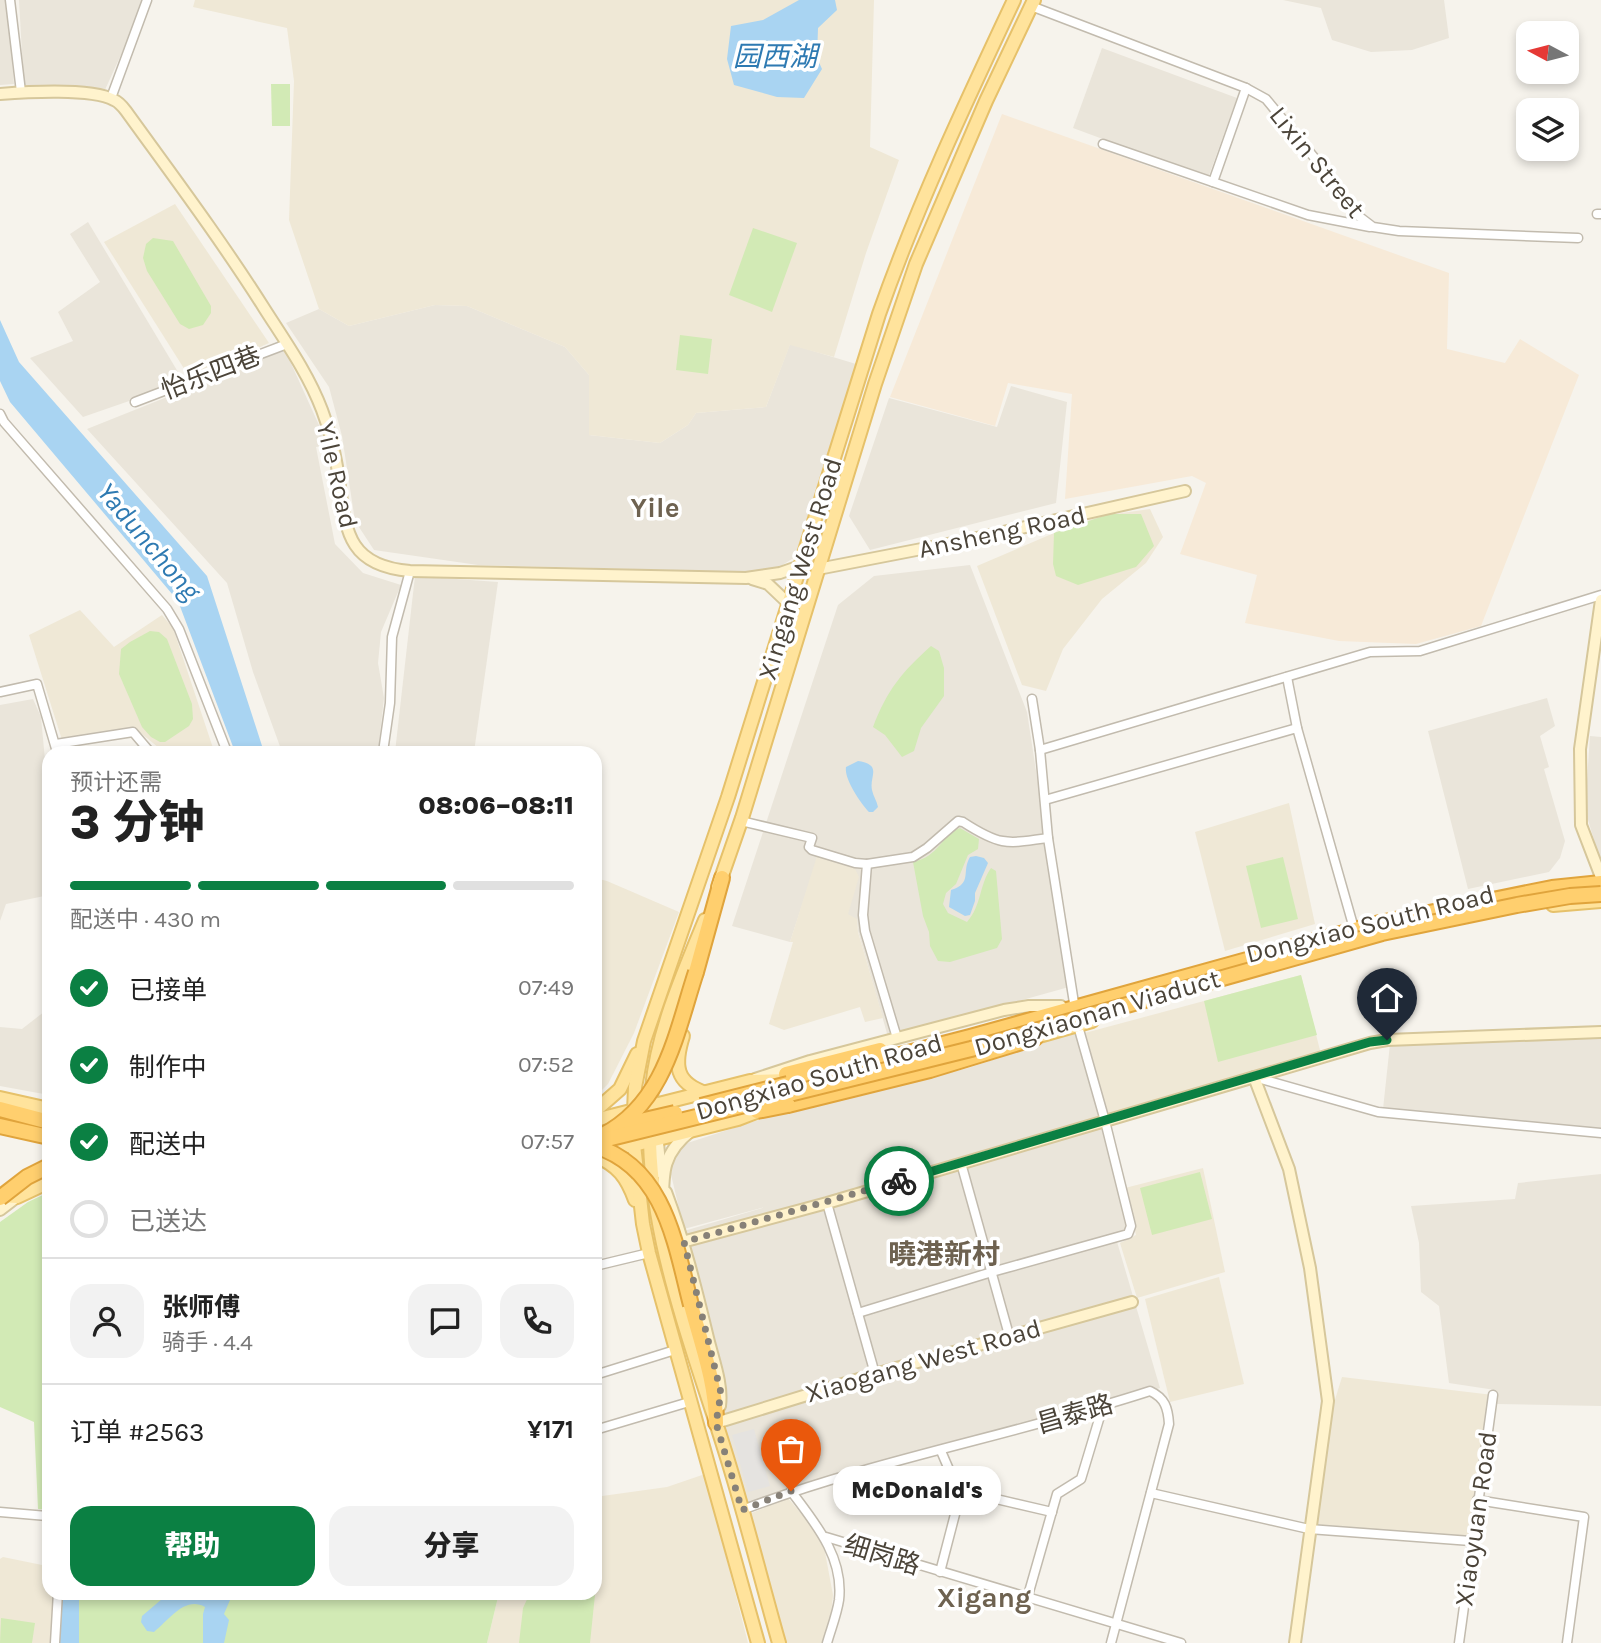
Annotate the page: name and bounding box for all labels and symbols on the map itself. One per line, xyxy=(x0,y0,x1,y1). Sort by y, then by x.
north arrow xyxy=(1516,21,1578,84)
water label: 园西湖 xyxy=(733,40,821,73)
street label: Lixin Street xyxy=(1263,100,1371,224)
street label: 怡乐四巷 xyxy=(157,340,265,406)
street label: Yile Road xyxy=(310,419,364,531)
street label: Xingang West Road xyxy=(751,454,849,684)
water label: Yadunchong xyxy=(90,476,209,608)
district label: Yile xyxy=(631,491,679,524)
street label: Ansheng Road xyxy=(916,499,1088,565)
street label: Dongxiao South Road xyxy=(1243,878,1497,970)
street label: Dongxiaonan Viaduct xyxy=(971,963,1224,1063)
pin xyxy=(1357,968,1417,1040)
street label: Dongxiao South Road xyxy=(692,1027,946,1127)
courier xyxy=(864,1146,934,1216)
district label: 曉港新村 xyxy=(888,1238,1000,1271)
street label: Xiaogang West Road xyxy=(802,1313,1044,1409)
street label: 昌泰路 xyxy=(1033,1388,1117,1440)
pin xyxy=(761,1419,821,1491)
street label: Xiaoyuan Road xyxy=(1448,1429,1504,1609)
callout: McDonald's xyxy=(833,1466,1001,1516)
street label: 细岗路 xyxy=(840,1529,924,1581)
district label: Xigang xyxy=(937,1581,1031,1614)

